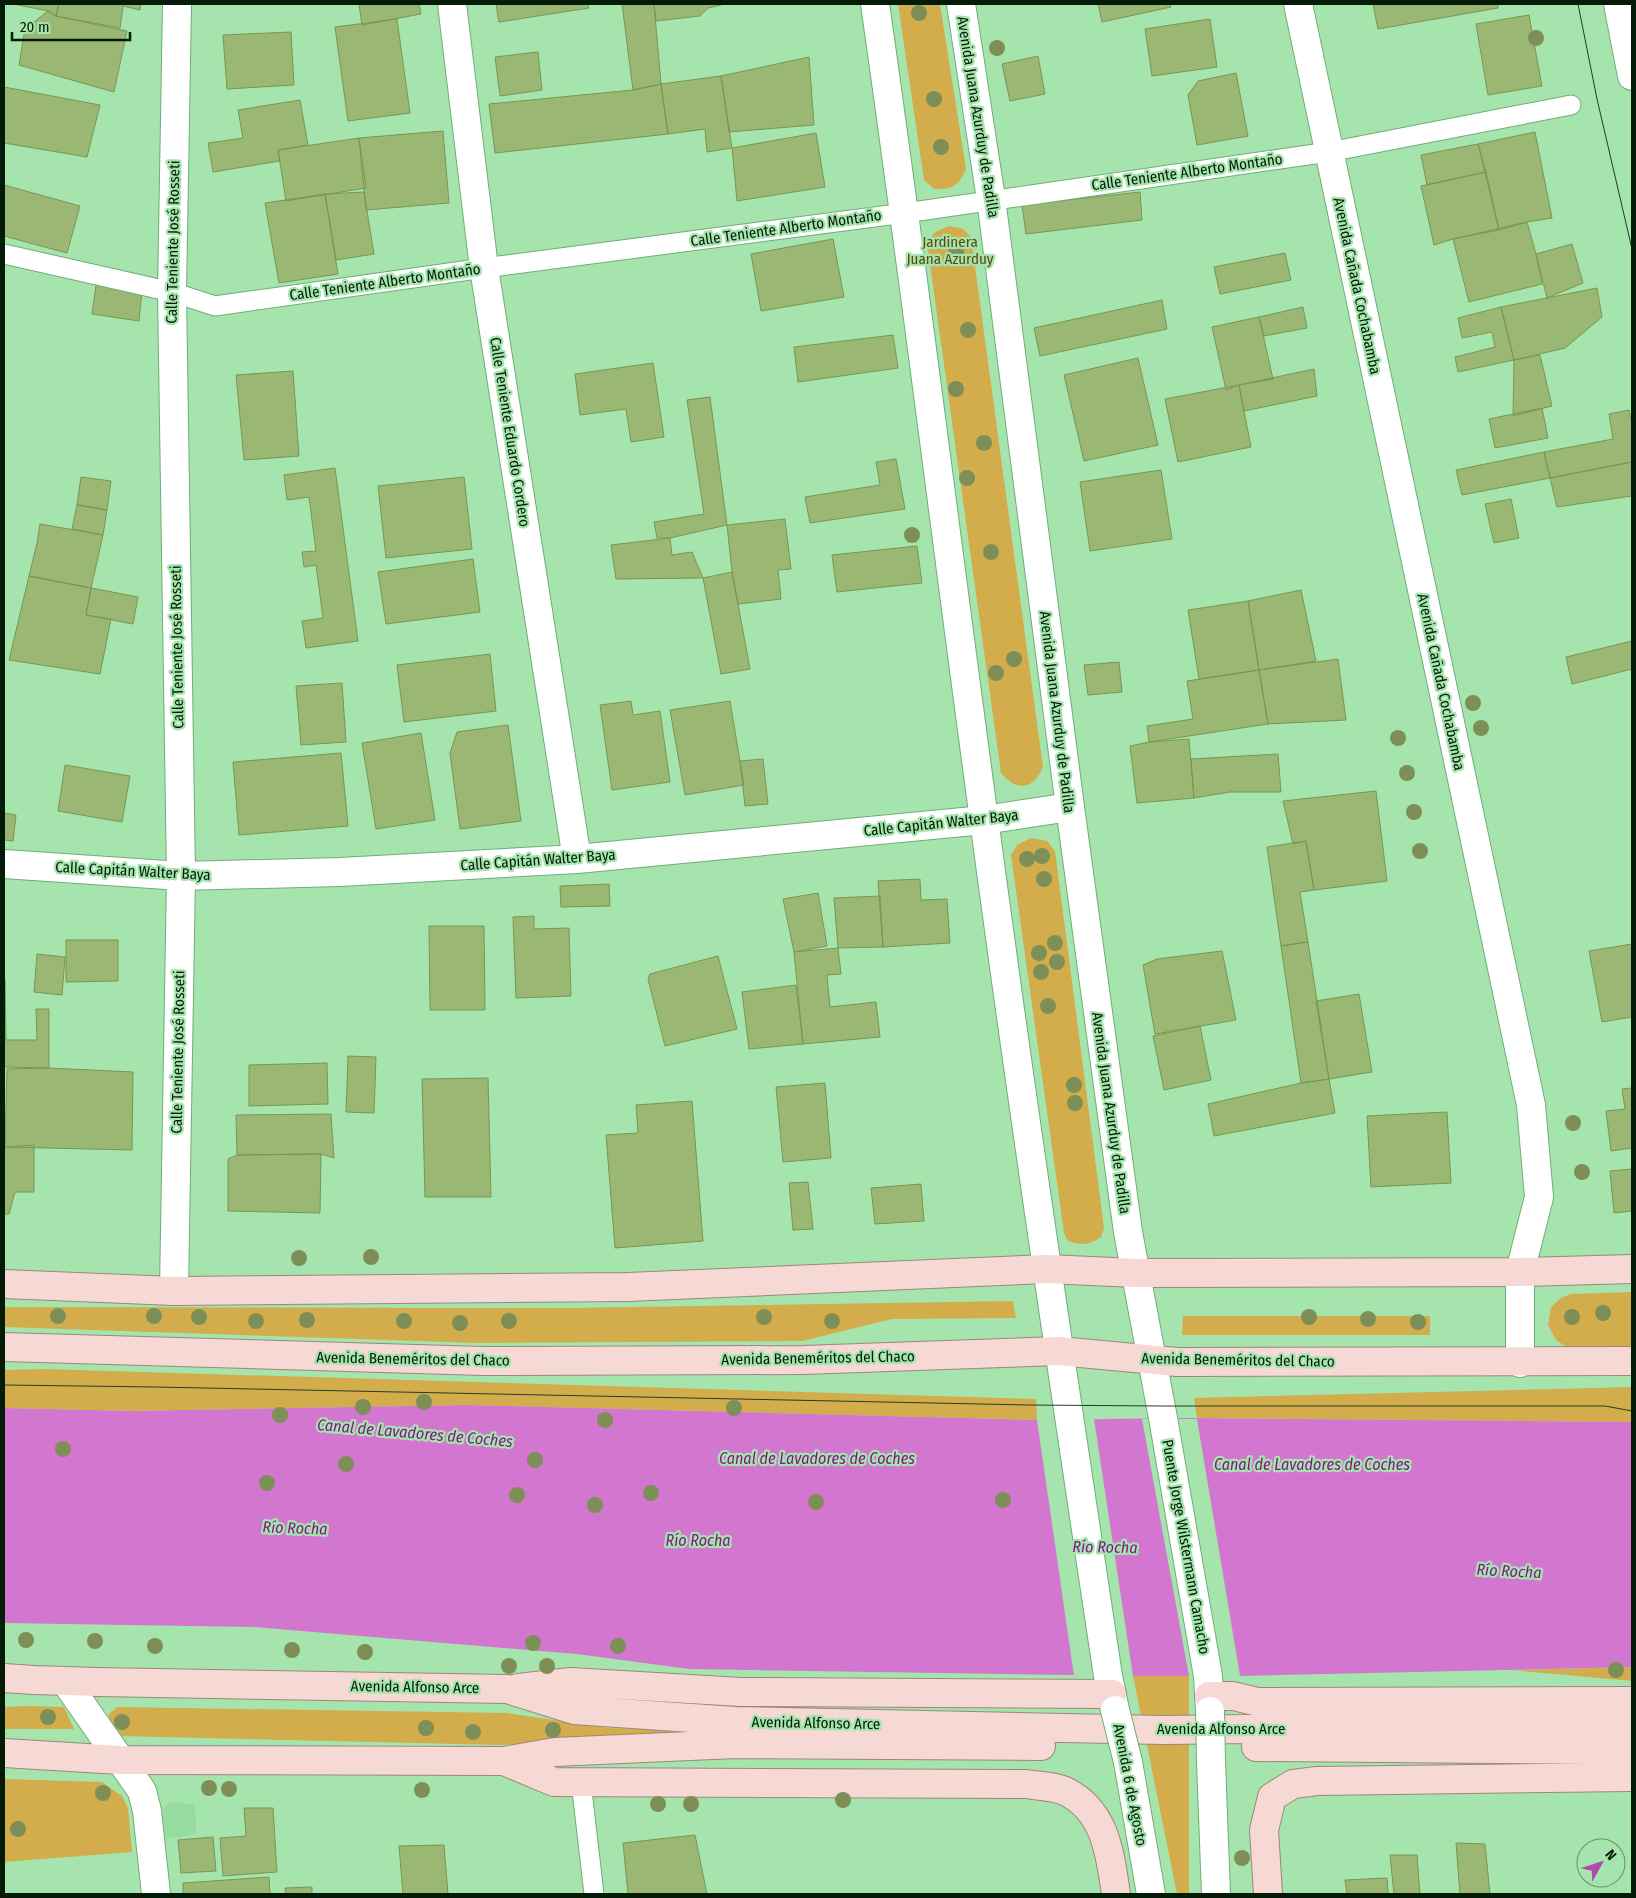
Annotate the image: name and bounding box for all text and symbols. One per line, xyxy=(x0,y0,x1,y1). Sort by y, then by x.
scale bar xyxy=(12,10,130,42)
street label: Avenida Juana Azurduy de Padilla xyxy=(953,15,1003,219)
text: 20 m xyxy=(20,18,50,36)
street label: Calle Teniente Alberto Montaño xyxy=(1090,150,1284,194)
street label: Calle Teniente José Rosseti xyxy=(163,160,183,324)
street label: Avenida Cañada Cochabamba xyxy=(1329,196,1385,376)
street label: Calle Teniente Alberto Montaño xyxy=(689,206,883,250)
park label: Jardinera Juana Azurduy xyxy=(906,233,994,268)
street label: Calle Teniente Alberto Montaño xyxy=(288,260,482,304)
street label: Calle Teniente Eduardo Cordero xyxy=(486,336,534,528)
street label: Calle Teniente José Rosseti xyxy=(167,565,187,729)
street label: Avenida Cañada Cochabamba xyxy=(1413,592,1469,772)
street label: Avenida Juana Azurduy de Padilla xyxy=(1036,610,1078,814)
street label: Calle Capitán Walter Baya xyxy=(863,806,1019,840)
street label: Calle Capitán Walter Baya xyxy=(460,846,616,874)
street label: Calle Capitán Walter Baya xyxy=(55,858,211,884)
street label: Calle Teniente José Rosseti xyxy=(168,970,188,1134)
street label: Avenida Juana Azurduy de Padilla xyxy=(1088,1011,1134,1215)
street label: Avenida Beneméritos del Chaco xyxy=(721,1347,915,1369)
street label: Avenida Beneméritos del Chaco xyxy=(316,1348,510,1370)
street label: Avenida Beneméritos del Chaco xyxy=(1141,1349,1335,1371)
water label: Canal de Lavadores de Coches xyxy=(316,1415,514,1451)
street label: Puente Jorge Wilstermann Camacho xyxy=(1158,1438,1214,1656)
water label: Canal de Lavadores de Coches xyxy=(719,1449,915,1468)
water label: Canal de Lavadores de Coches xyxy=(1214,1455,1410,1474)
water label: Río Rocha xyxy=(262,1517,328,1539)
water label: Río Rocha xyxy=(665,1531,731,1550)
water label: Río Rocha xyxy=(1072,1537,1138,1557)
water label: Río Rocha xyxy=(1476,1560,1542,1582)
street label: Avenida Alfonso Arce xyxy=(351,1677,479,1697)
street label: Avenida Alfonso Arce xyxy=(752,1713,880,1733)
street label: Avenida Alfonso Arce xyxy=(1157,1720,1285,1738)
street label: Avenida 6 de Agosto xyxy=(1109,1722,1151,1848)
north arrow xyxy=(1576,1838,1626,1888)
text: N xyxy=(1601,1846,1620,1864)

